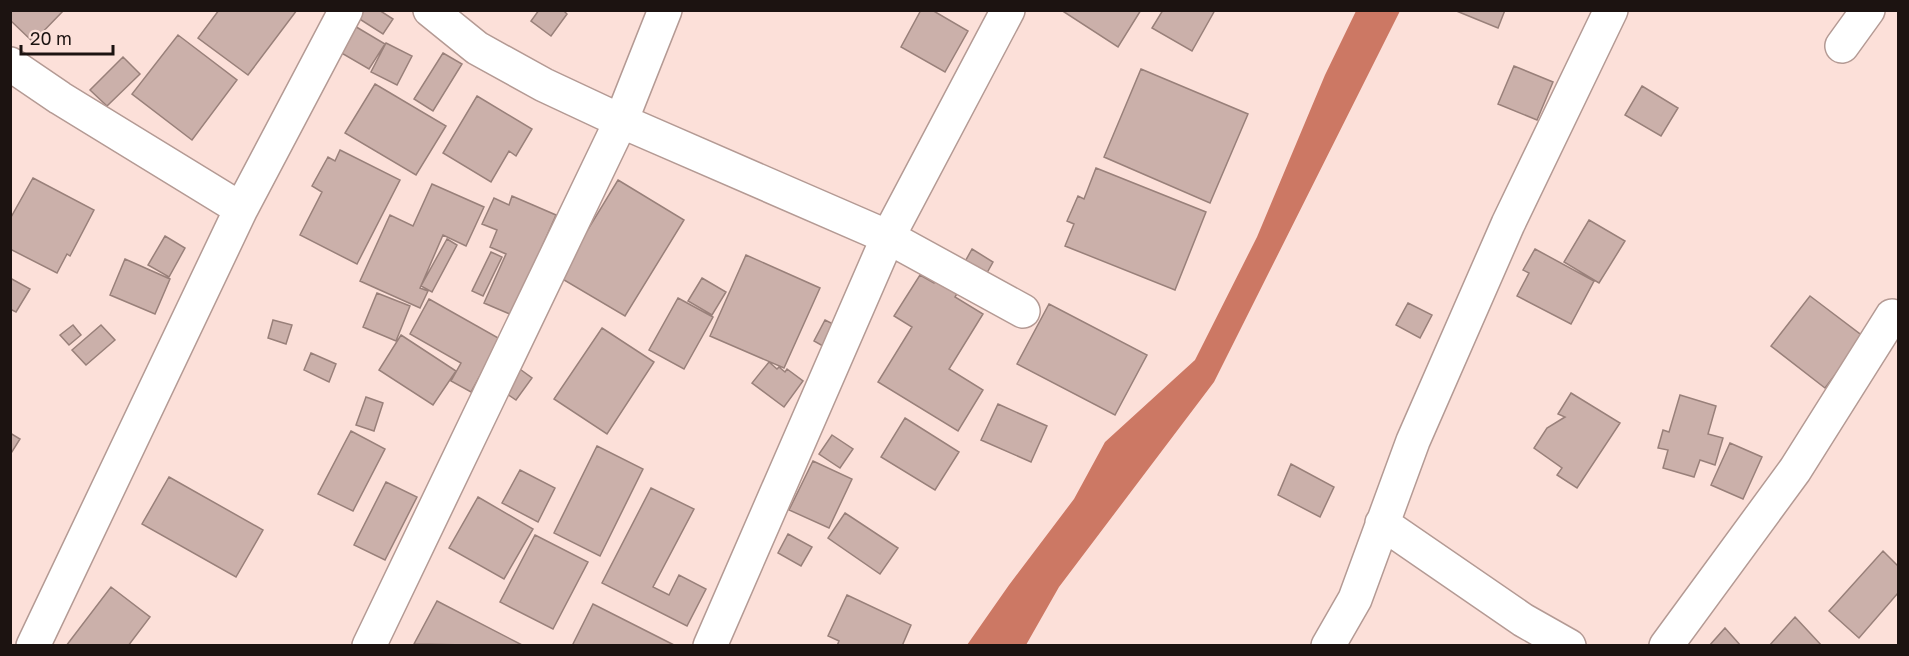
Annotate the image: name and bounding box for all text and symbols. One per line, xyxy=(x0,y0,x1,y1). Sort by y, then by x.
scale bar xyxy=(21,18,112,56)
text: 20 m xyxy=(30,27,72,49)

